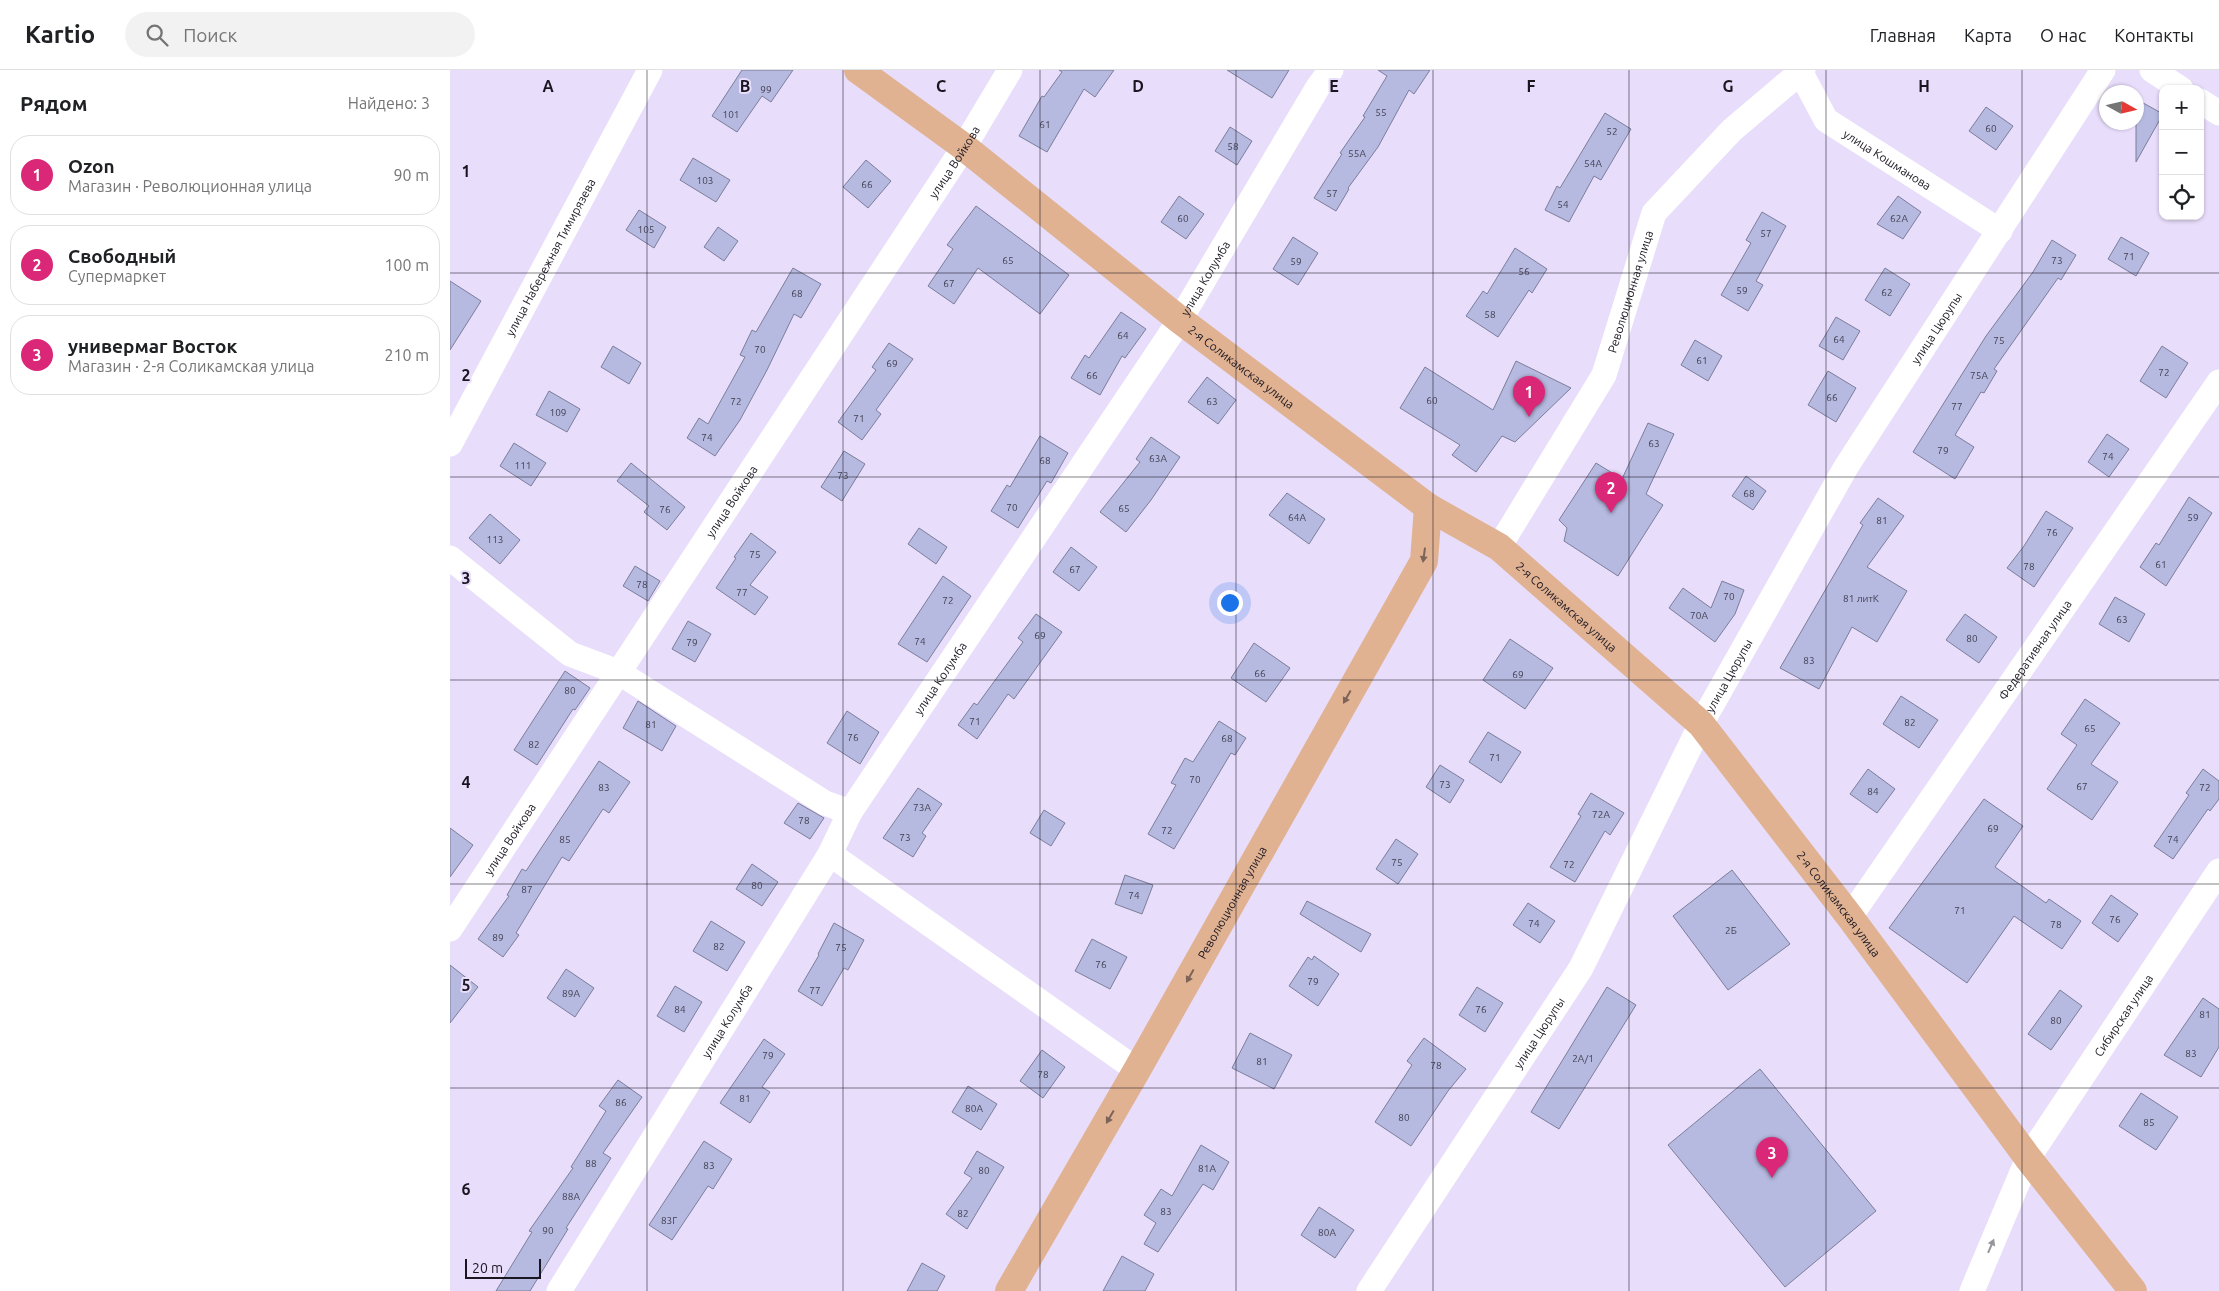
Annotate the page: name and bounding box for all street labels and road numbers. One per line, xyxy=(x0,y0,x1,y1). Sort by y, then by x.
street label: улица Войкова xyxy=(926,123,982,200)
street label: улица Кошманова xyxy=(1841,126,1934,192)
street label: улица Набережная Тимирязева xyxy=(503,176,597,338)
street label: Революционная улица xyxy=(1605,229,1655,354)
street label: улица Колумба xyxy=(1178,238,1232,318)
street label: улица Цюрупы xyxy=(1908,290,1964,366)
street label: 2-я Соликамская улица xyxy=(1186,322,1297,411)
street label: улица Войкова xyxy=(703,463,760,539)
street label: 2-я Соликамская улица xyxy=(1514,559,1620,654)
street label: Федеративная улица xyxy=(1996,597,2073,702)
street label: улица Цюрупы xyxy=(1703,636,1754,714)
street label: улица Колумба xyxy=(911,639,969,717)
street label: улица Войкова xyxy=(481,800,538,877)
street label: Революционная улица xyxy=(1195,844,1269,961)
street label: 2-я Соликамская улица xyxy=(1795,848,1883,959)
street label: Сибирская улица xyxy=(2091,972,2155,1058)
street label: улица Колумба xyxy=(699,981,754,1060)
street label: улица Цюрупы xyxy=(1511,995,1567,1071)

